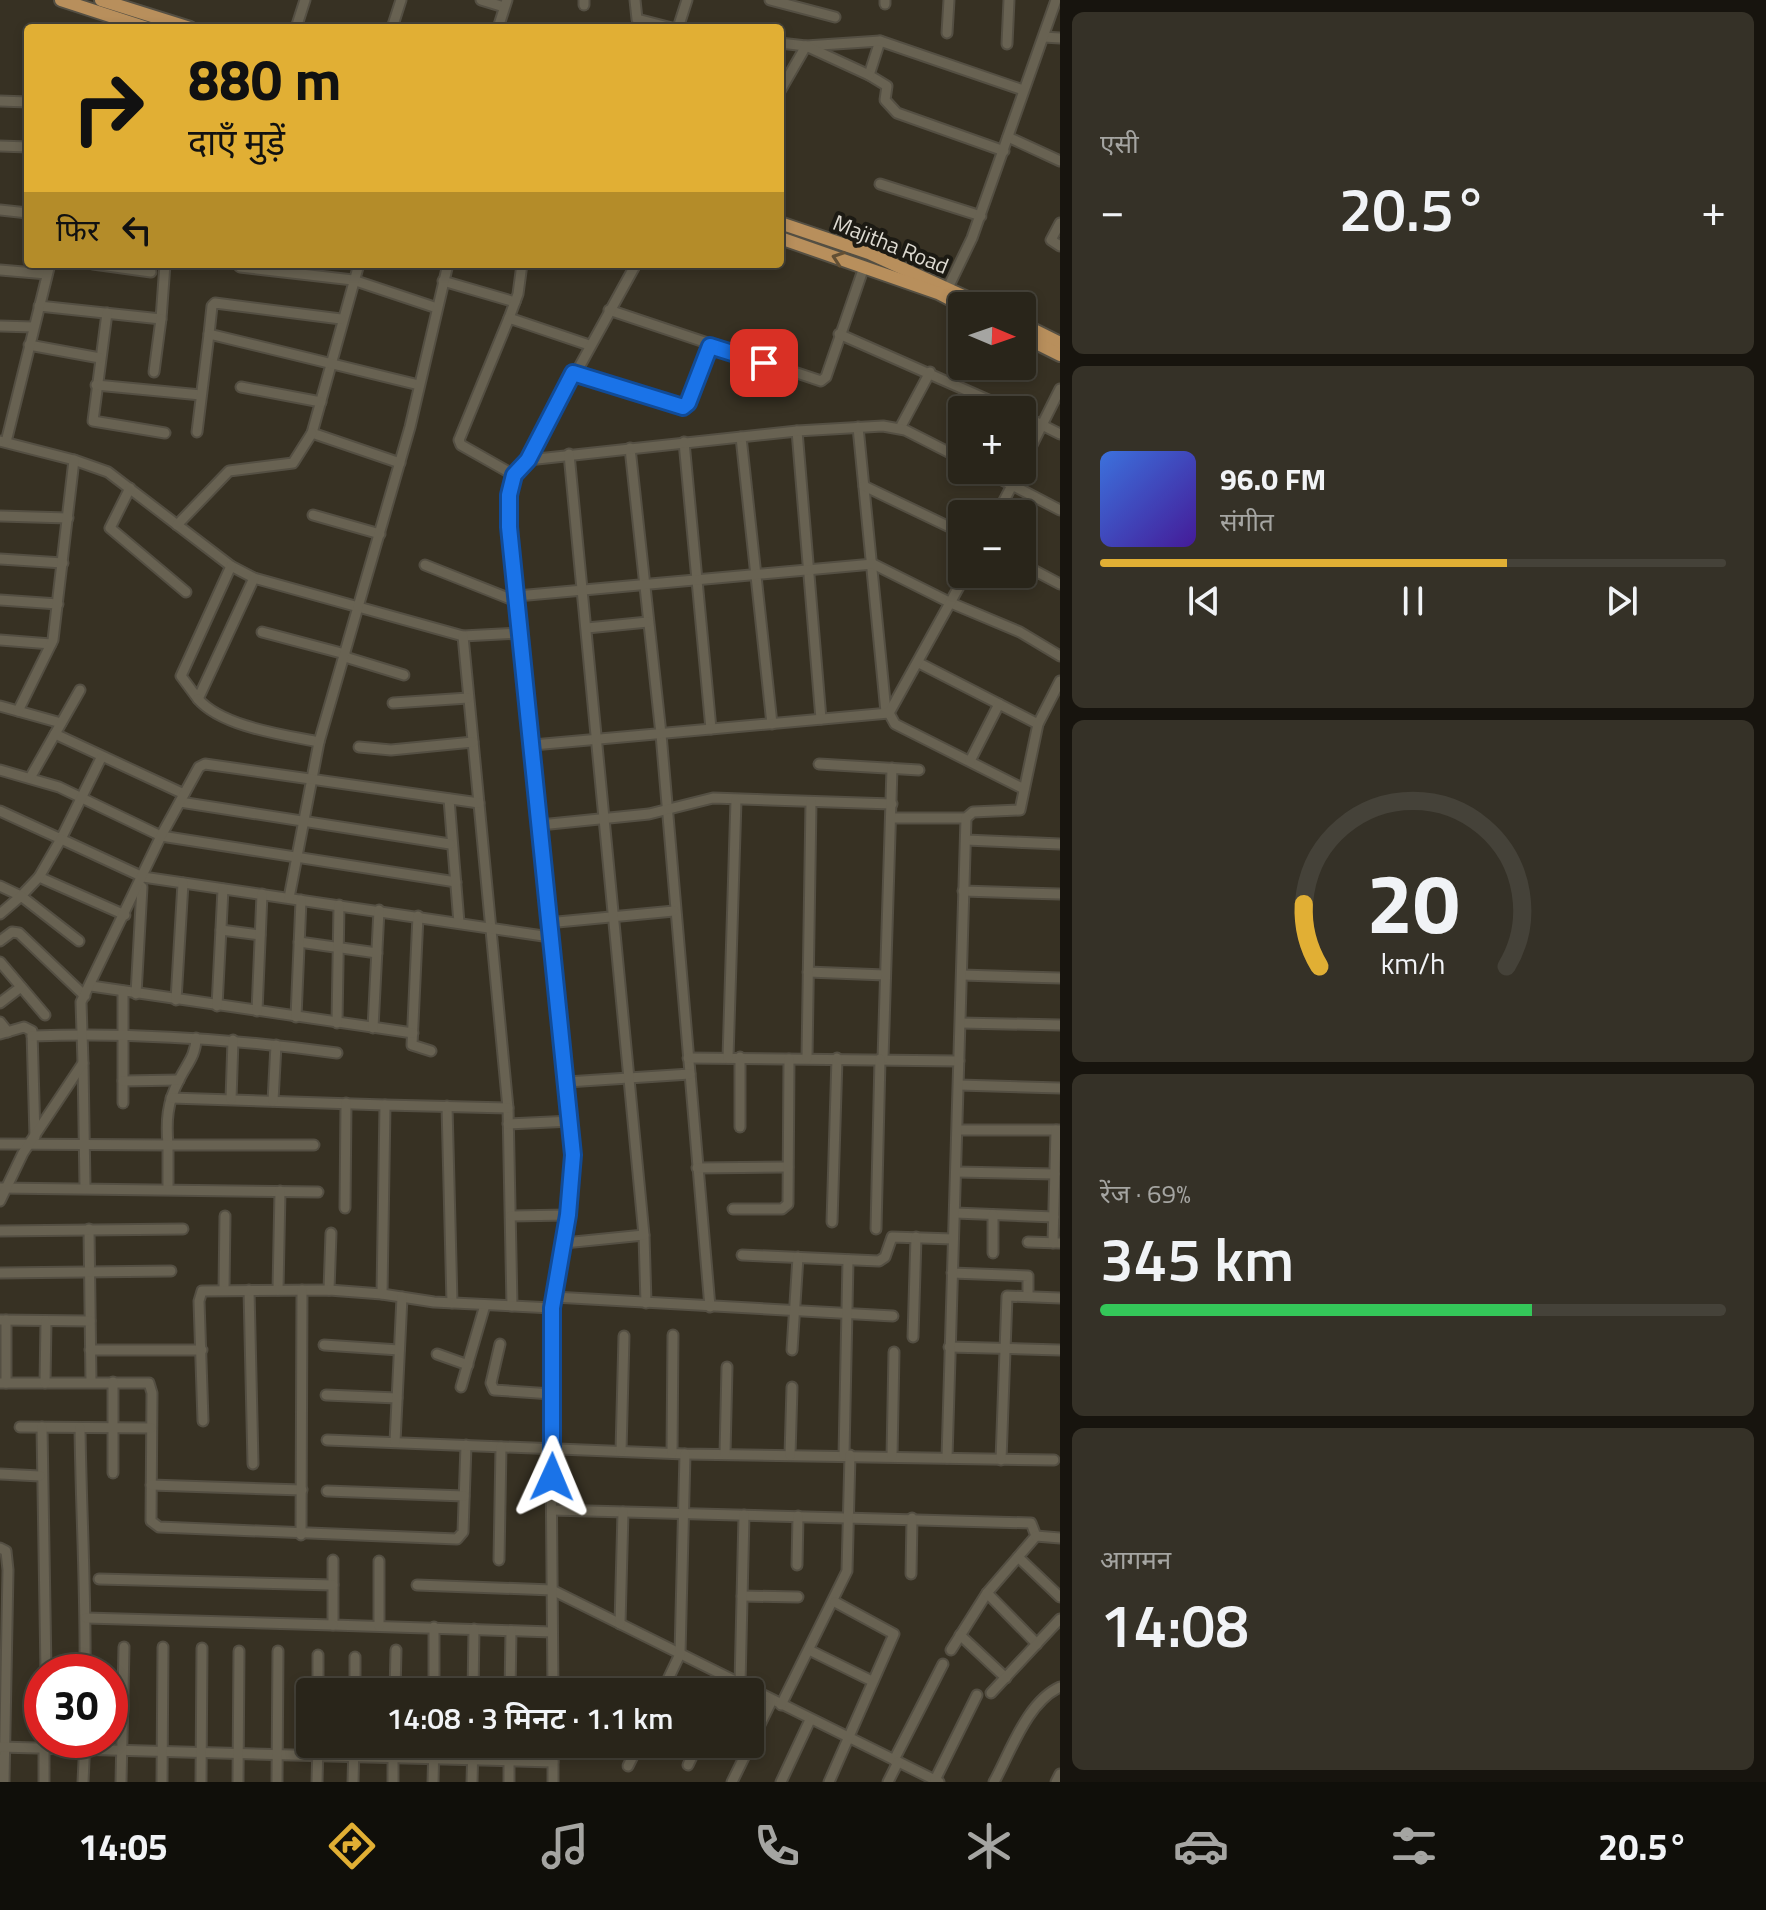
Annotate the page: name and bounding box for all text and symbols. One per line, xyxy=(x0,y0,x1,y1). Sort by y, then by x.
text: 880 m xyxy=(188,37,341,122)
icon: right xyxy=(56,56,160,160)
text: दाएँ मुड़ें xyxy=(188,114,285,169)
text: एसी xyxy=(1100,124,1139,163)
text: 20.5° xyxy=(1339,163,1487,254)
text: − xyxy=(1100,176,1125,243)
text: + xyxy=(1701,176,1726,243)
street label: Majitha Road xyxy=(828,205,954,283)
text: फिर xyxy=(56,207,99,253)
icon: left xyxy=(115,208,159,252)
one-way arrow xyxy=(832,252,846,268)
north arrow xyxy=(948,292,1036,380)
map controls xyxy=(948,292,1036,588)
pin xyxy=(730,329,798,397)
icon: arrive xyxy=(742,341,786,385)
button: + xyxy=(948,396,1036,484)
text: 96.0 FM xyxy=(1220,456,1326,502)
button: − xyxy=(948,500,1036,588)
text: संगीत xyxy=(1220,502,1274,541)
icon: previous xyxy=(1182,579,1226,623)
icon: pause xyxy=(1391,579,1435,623)
icon: next xyxy=(1600,579,1644,623)
text: 20 xyxy=(1366,839,1460,965)
text: km/h xyxy=(1381,942,1445,985)
text: रेंज · 69% xyxy=(1100,1174,1191,1213)
text: 345 km xyxy=(1100,1213,1294,1304)
position arrow xyxy=(510,1435,594,1519)
text: आगमन xyxy=(1100,1540,1171,1579)
text: 14:08 xyxy=(1100,1579,1249,1670)
speed limit sign: 30 xyxy=(24,1654,128,1758)
text: 14:08 · 3 मिनट · 1.1 km xyxy=(387,1695,673,1741)
icon: directions xyxy=(324,1818,380,1874)
icon: music xyxy=(537,1818,593,1874)
icon: phone xyxy=(749,1818,805,1874)
icon: climate xyxy=(961,1818,1017,1874)
icon: car xyxy=(1173,1818,1229,1874)
icon: filters xyxy=(1386,1818,1442,1874)
text: 14:05 xyxy=(78,1819,168,1874)
text: 20.5° xyxy=(1598,1819,1688,1874)

